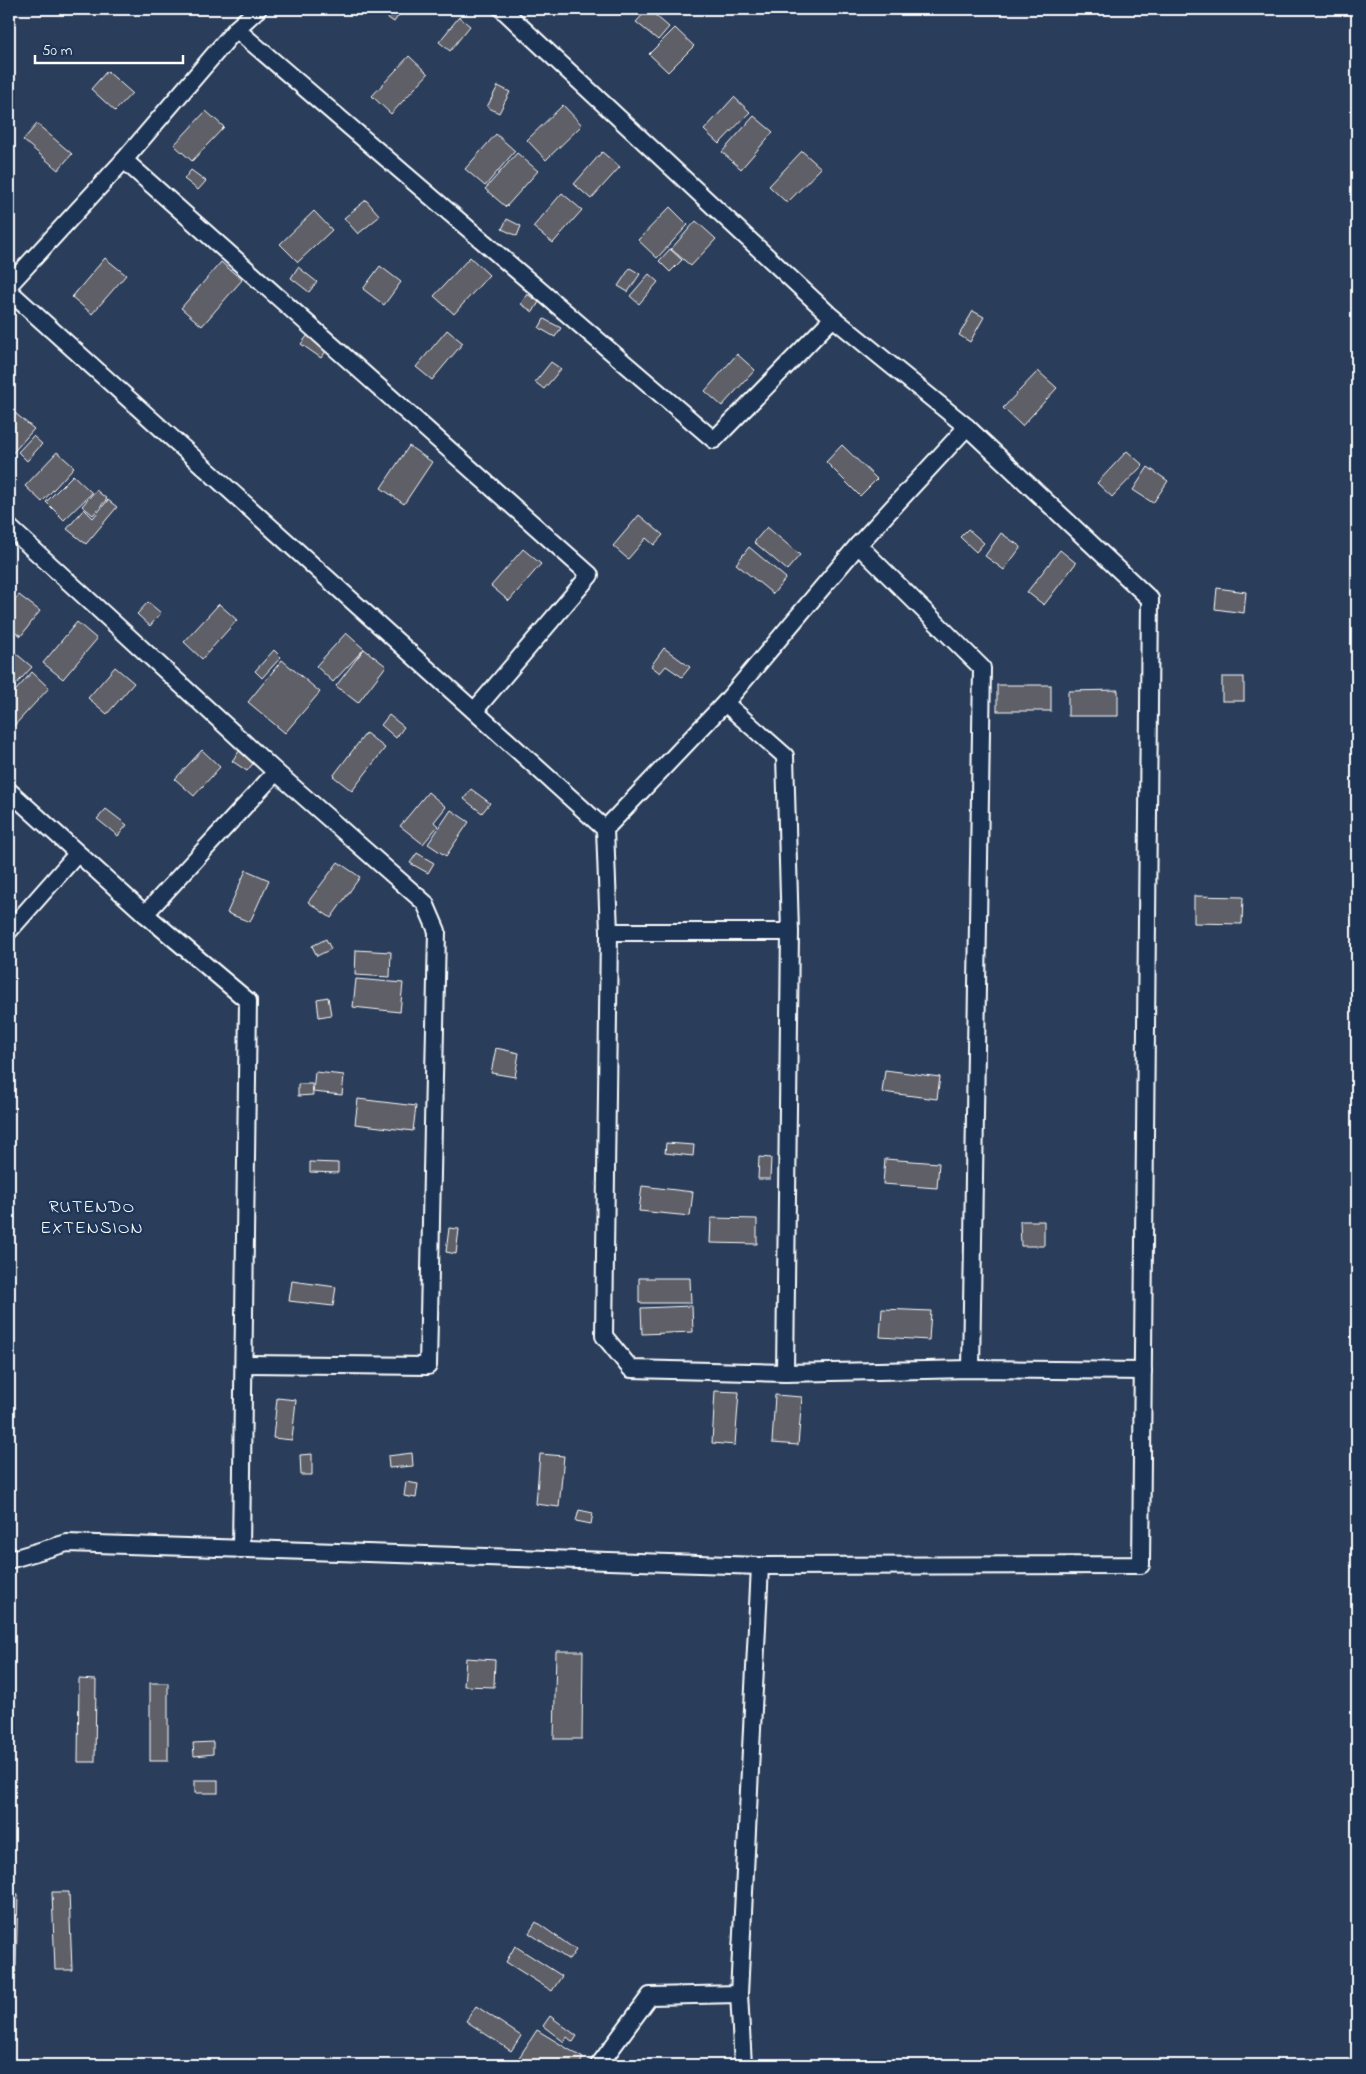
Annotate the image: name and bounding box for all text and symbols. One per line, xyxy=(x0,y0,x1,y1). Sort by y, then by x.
scale bar xyxy=(35,32,182,64)
text: 50 m xyxy=(42,40,73,62)
district label: RUTENDO EXTENSION xyxy=(40,1195,144,1242)

